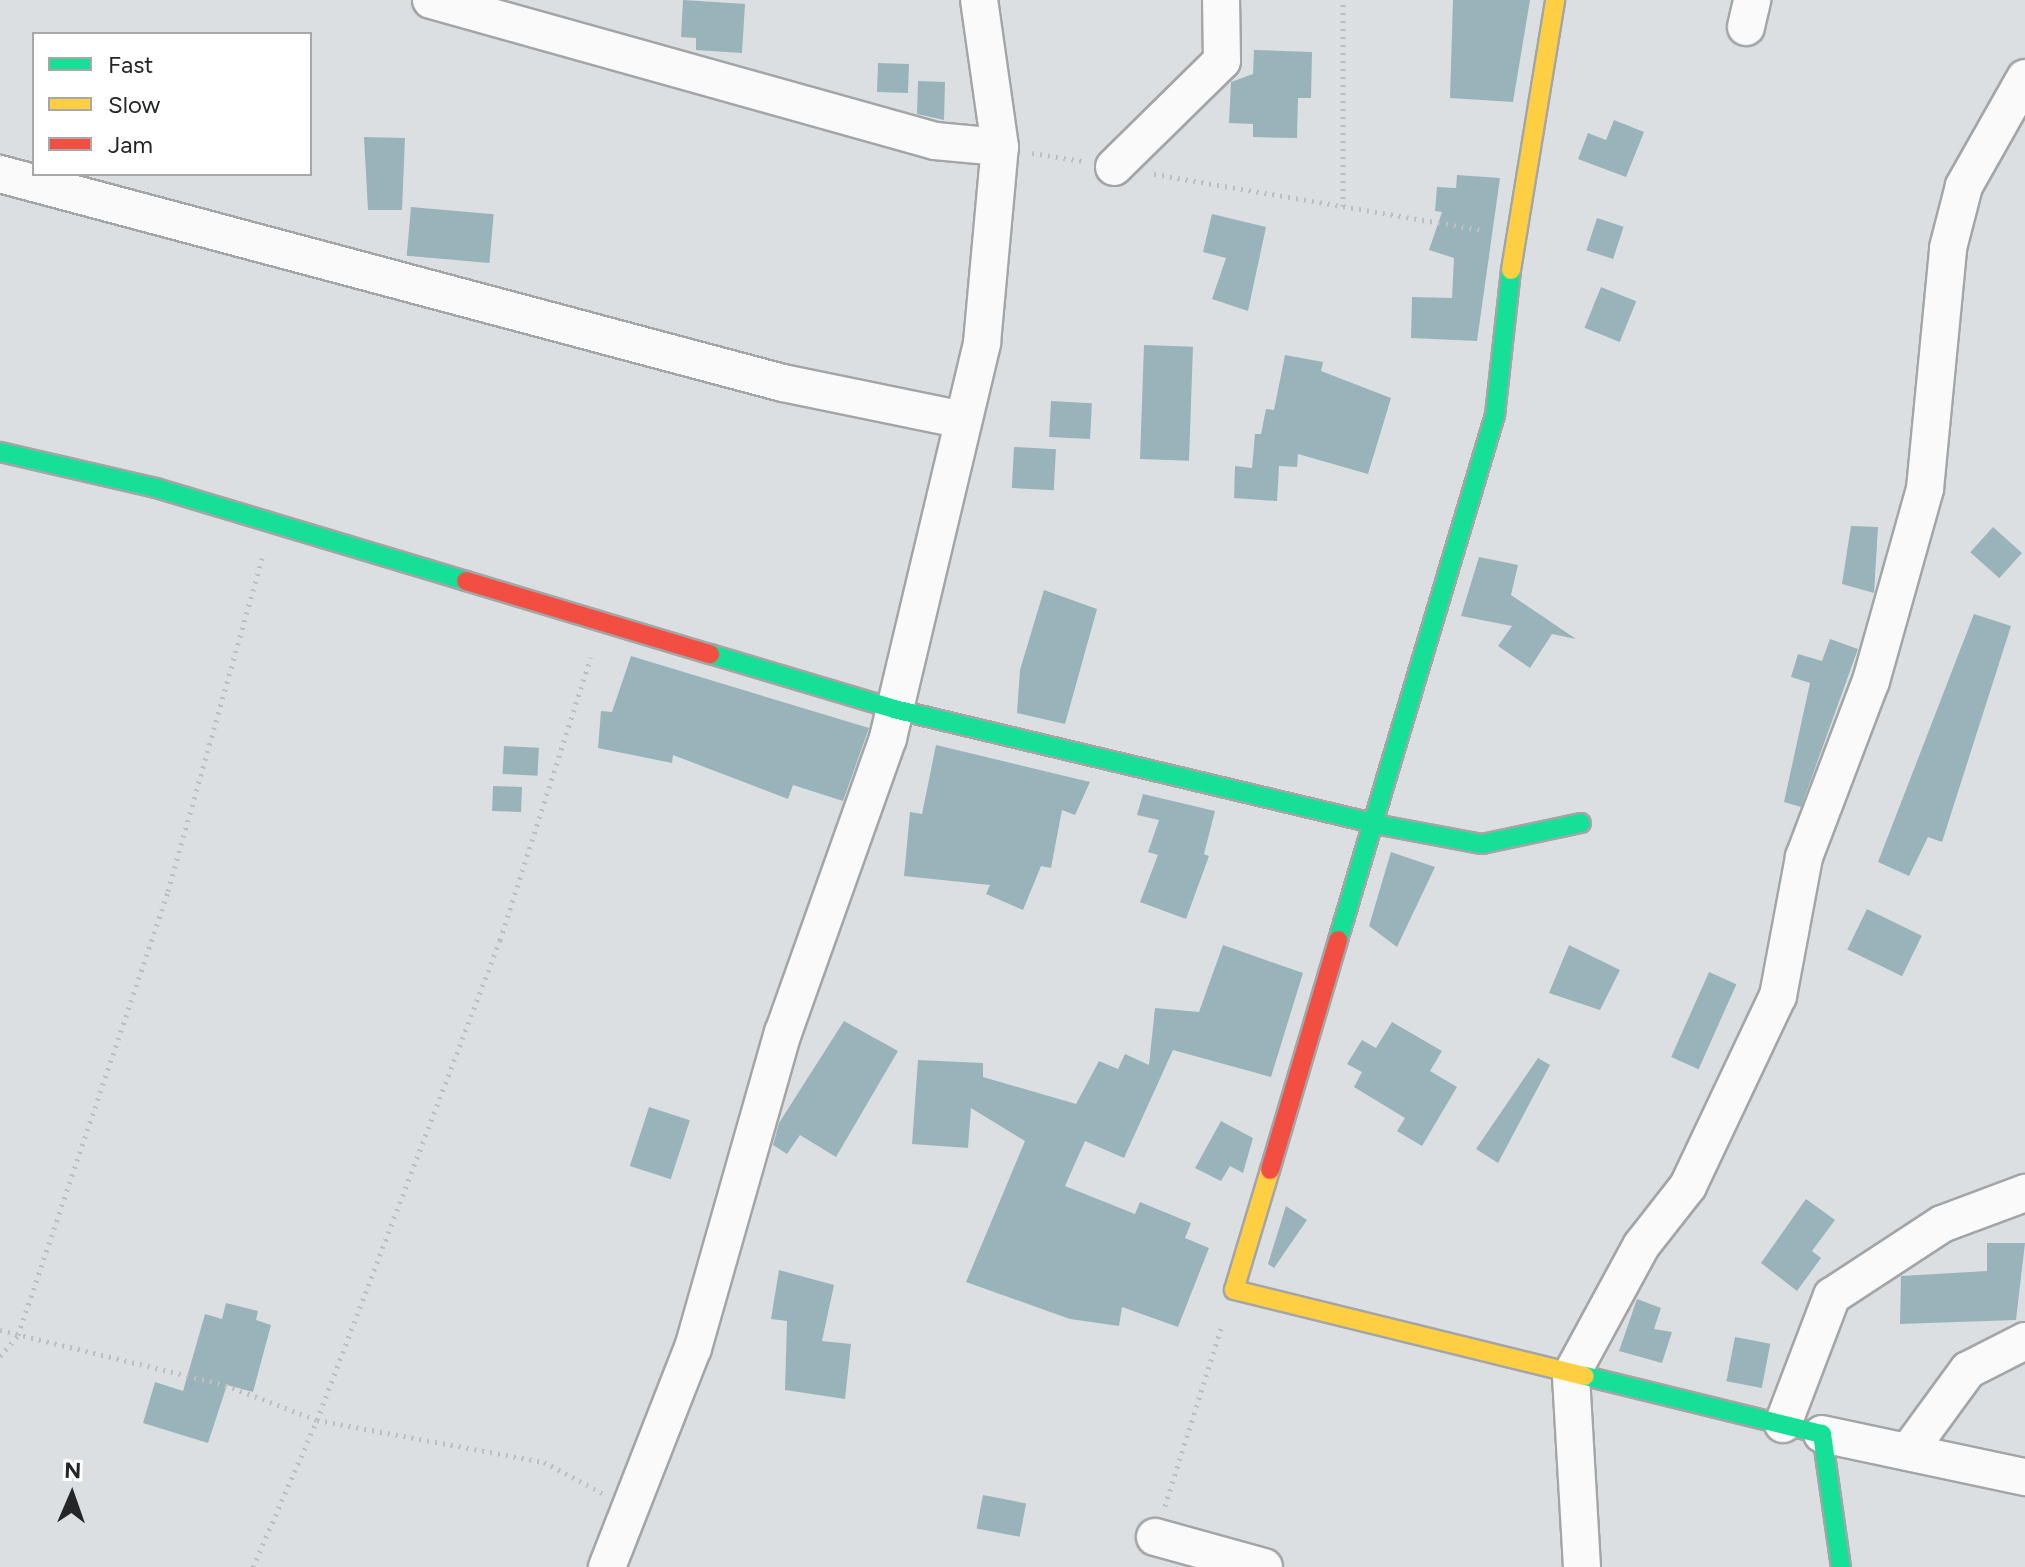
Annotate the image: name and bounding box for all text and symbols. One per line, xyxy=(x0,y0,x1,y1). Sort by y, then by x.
legend xyxy=(32,32,312,176)
text: Fast xyxy=(108,50,153,79)
text: Slow xyxy=(108,90,160,119)
text: Jam xyxy=(108,130,153,159)
north arrow xyxy=(32,1455,112,1535)
text: N xyxy=(64,1457,82,1484)

